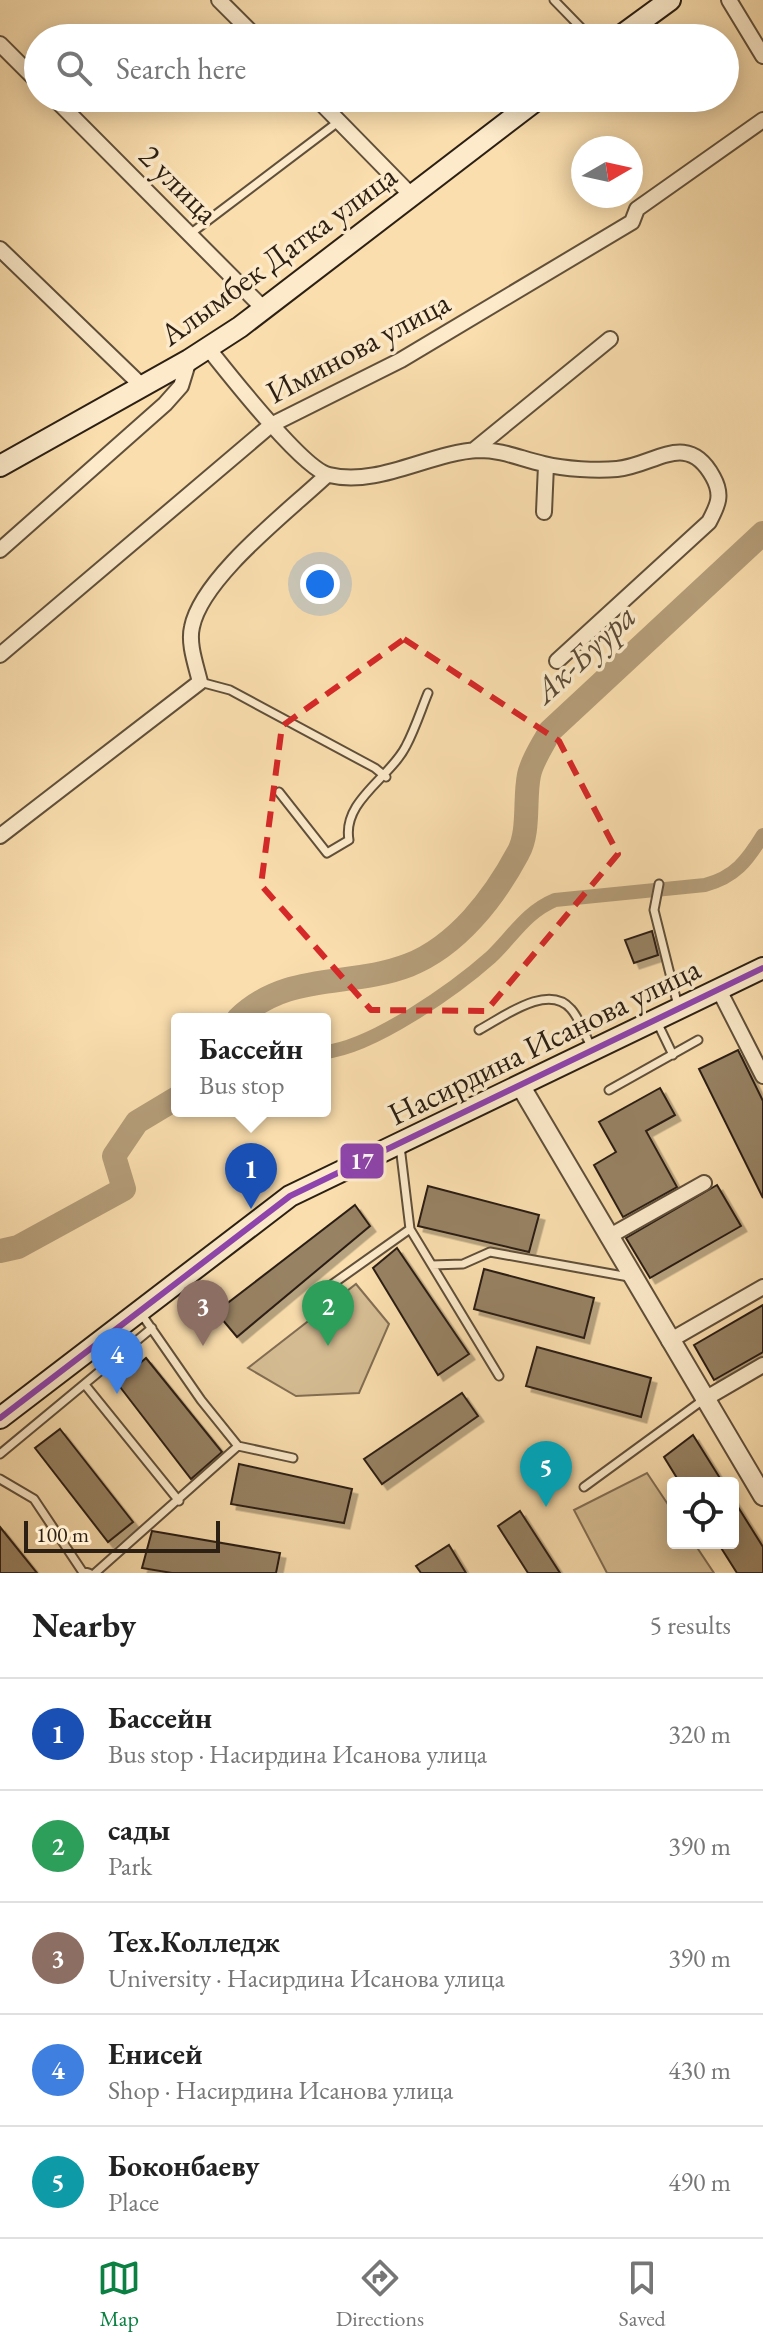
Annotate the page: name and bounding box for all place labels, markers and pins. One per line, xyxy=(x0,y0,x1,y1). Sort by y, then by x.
pin: 1 xyxy=(225,1143,277,1209)
pin: 3 xyxy=(177,1280,229,1346)
pin: 2 xyxy=(302,1280,354,1346)
pin: 4 xyxy=(91,1328,143,1394)
pin: 5 xyxy=(520,1441,572,1507)

